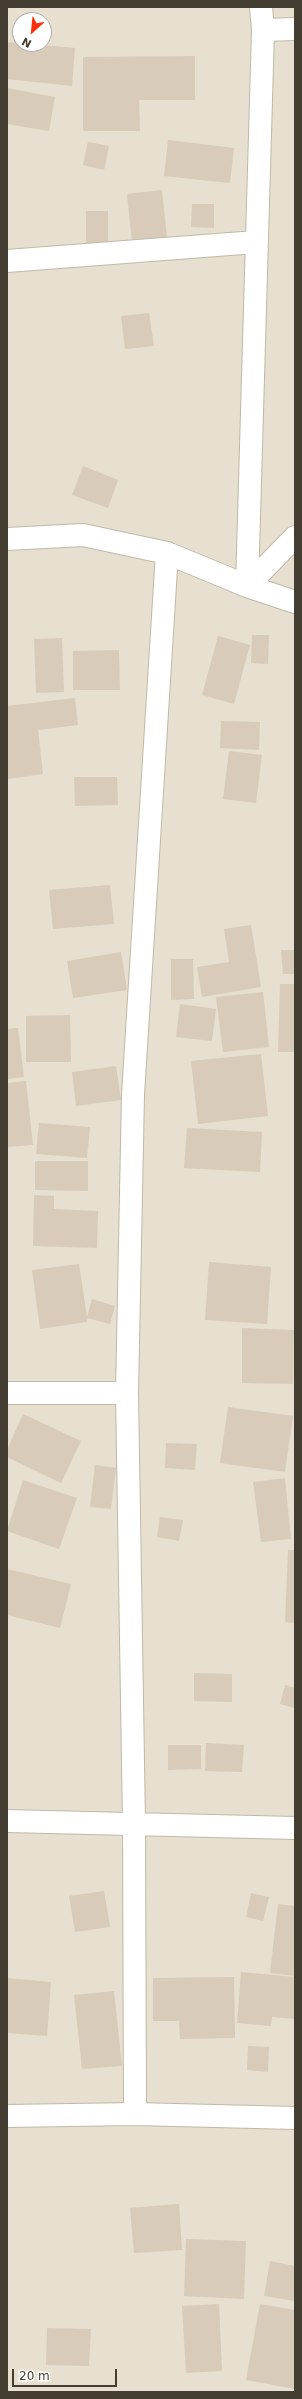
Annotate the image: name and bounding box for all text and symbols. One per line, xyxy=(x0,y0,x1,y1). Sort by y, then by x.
north arrow xyxy=(12,12,52,52)
text: N xyxy=(20,34,34,50)
scale bar xyxy=(14,2361,119,2387)
text: 20 m xyxy=(19,2369,50,2383)

